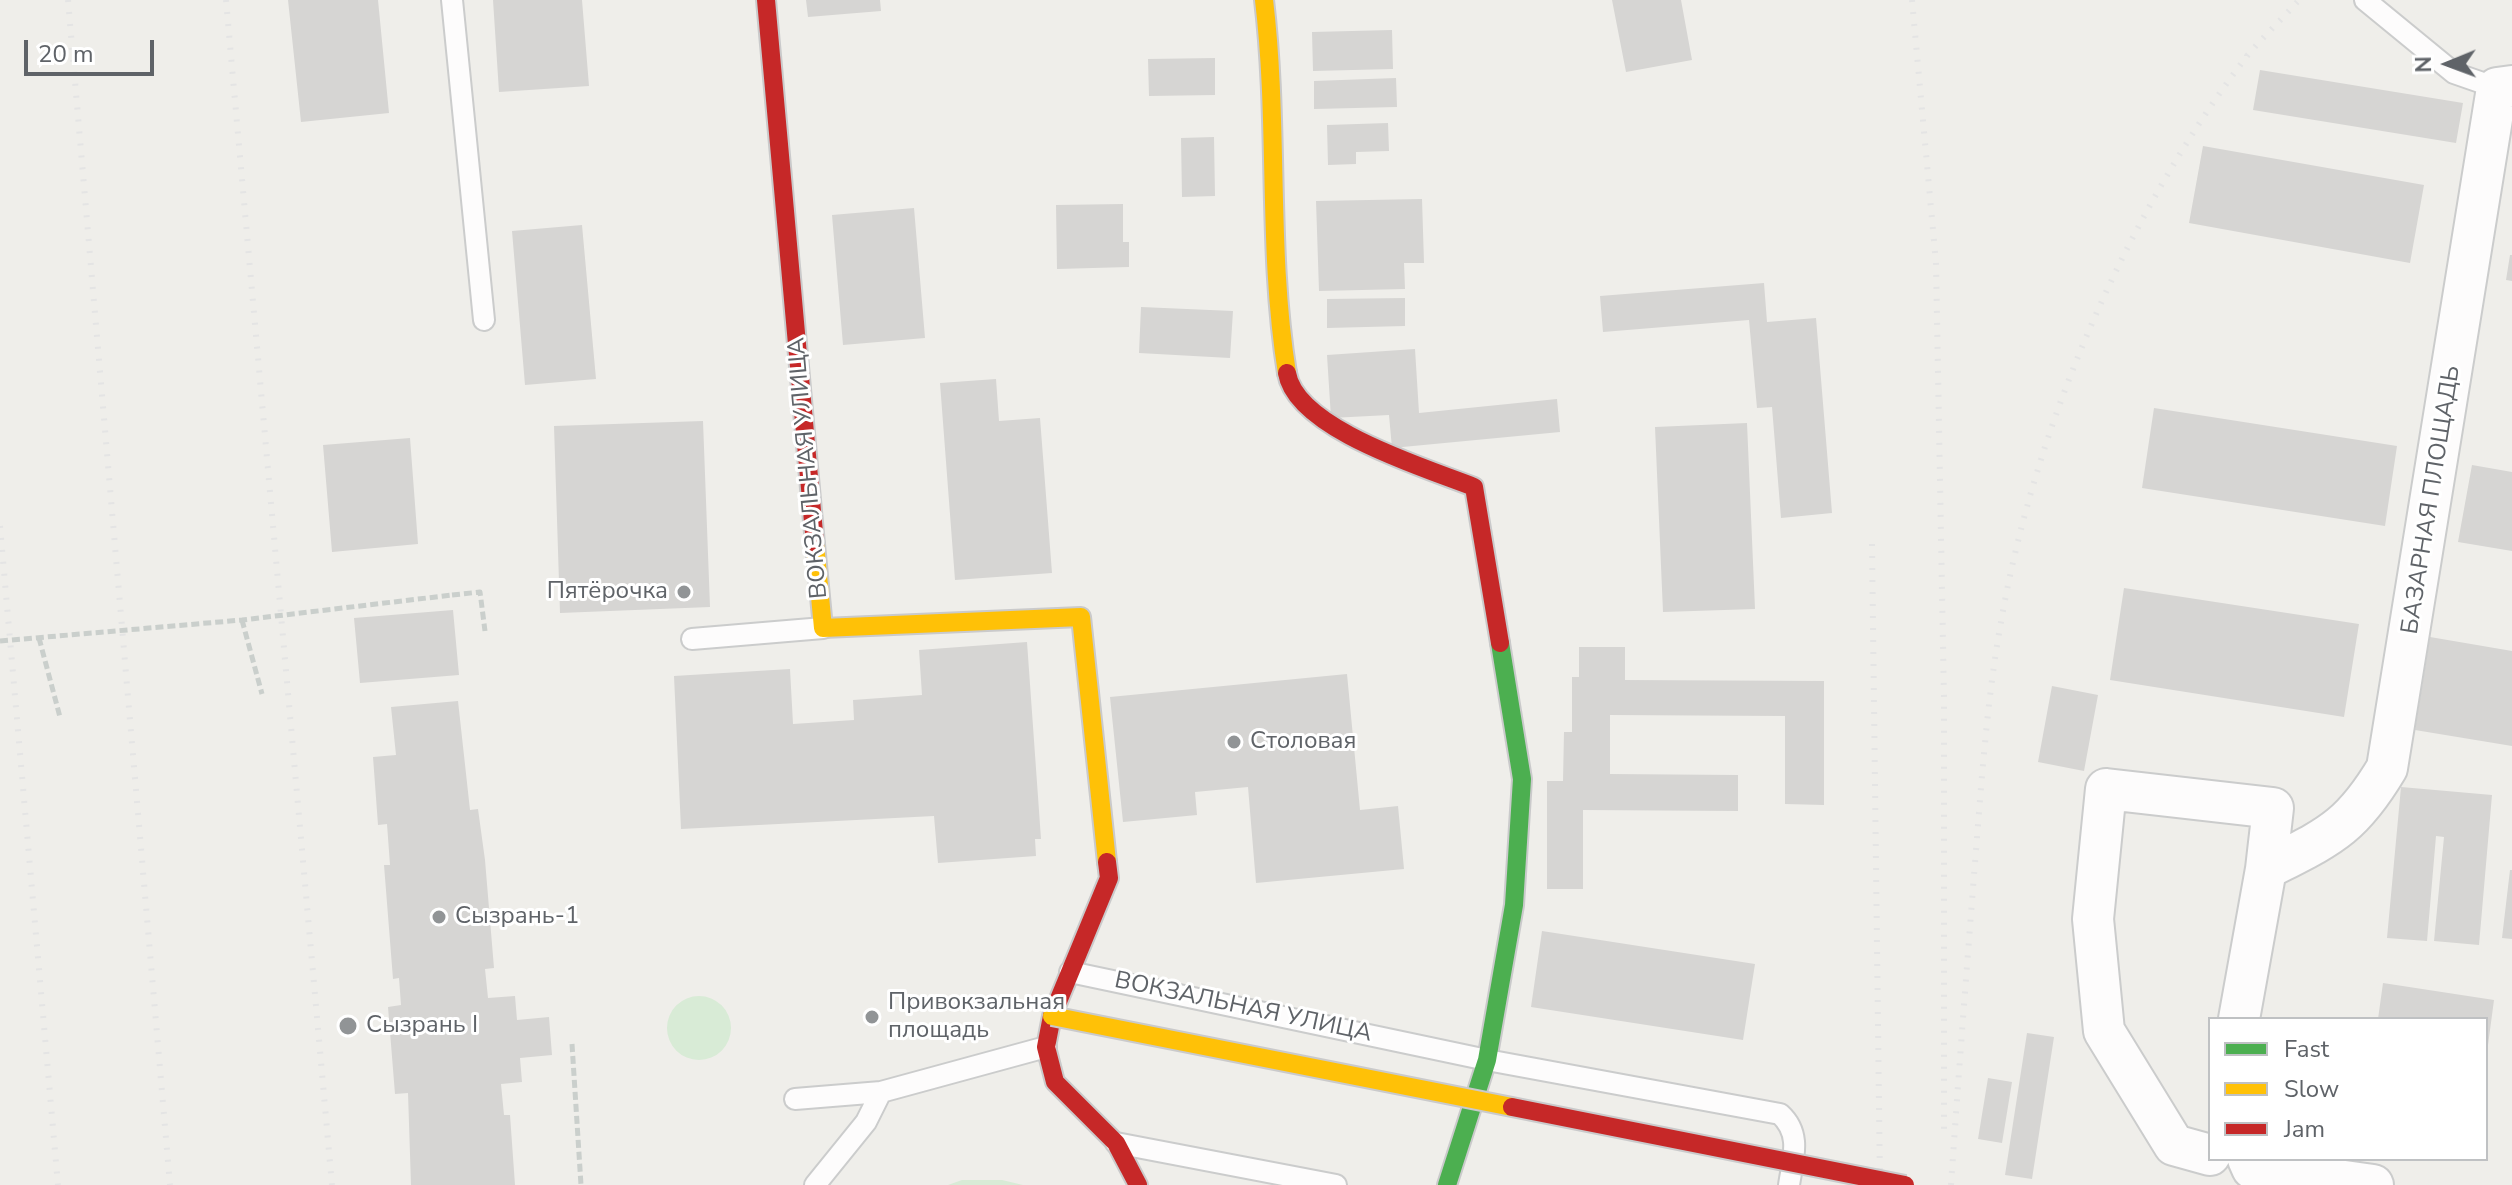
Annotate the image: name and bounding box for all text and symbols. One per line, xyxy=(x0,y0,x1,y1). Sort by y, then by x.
scale bar xyxy=(28,24,158,74)
north arrow xyxy=(2408,24,2488,104)
text: 20 m xyxy=(38,38,94,70)
text: N xyxy=(2409,56,2439,73)
street label: ВОКЗАЛЬНАЯ УЛИЦА xyxy=(783,336,835,600)
street label: БАЗАРНАЯ ПЛОЩАДЬ xyxy=(2397,364,2467,636)
place label: Пятёрочка xyxy=(547,578,668,606)
marker: Пятёрочка xyxy=(675,583,693,601)
place label: Столовая xyxy=(1250,728,1356,756)
marker: Столовая xyxy=(1225,733,1243,751)
place label: Сызрань-1 xyxy=(455,903,579,931)
marker: Сызрань-1 xyxy=(430,908,448,926)
street label: ВОКЗАЛЬНАЯ УЛИЦА xyxy=(1112,967,1374,1049)
place label: Привокзальная площадь xyxy=(888,989,1065,1045)
marker: Привокзальная площадь xyxy=(863,1008,881,1026)
place label: Сызрань I xyxy=(366,1012,478,1040)
marker: Сызрань I xyxy=(337,1015,359,1037)
legend xyxy=(2208,1017,2488,1161)
text: Fast xyxy=(2284,1033,2329,1065)
text: Slow xyxy=(2284,1073,2339,1105)
text: Jam xyxy=(2284,1113,2325,1145)

